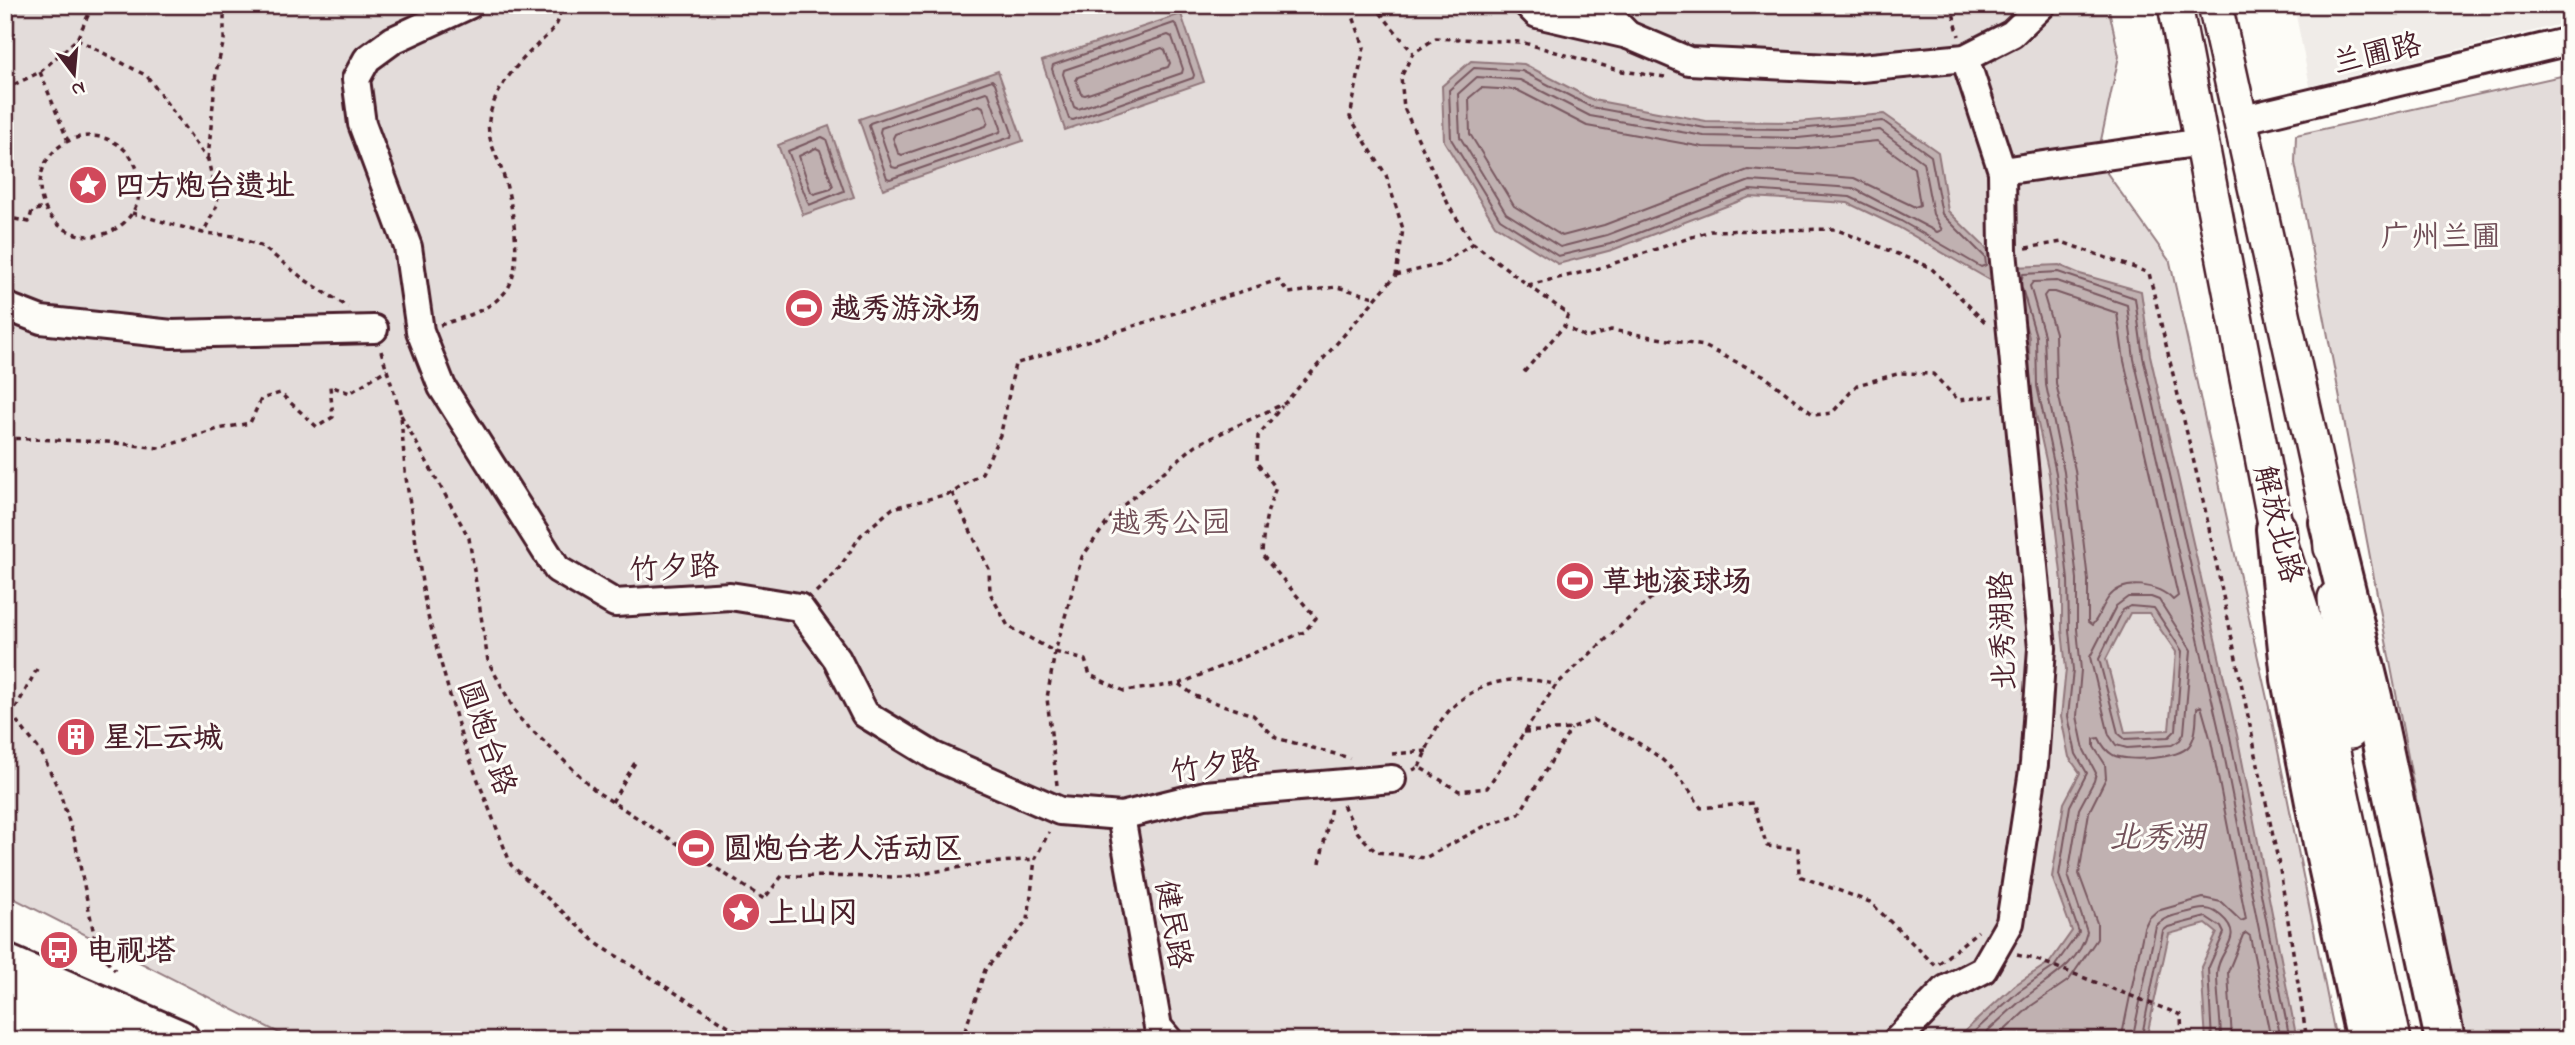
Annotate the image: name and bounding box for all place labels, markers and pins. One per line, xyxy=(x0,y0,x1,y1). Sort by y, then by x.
place icon: 四方炮台遗址 xyxy=(67,164,109,206)
place label: 四方炮台遗址 xyxy=(115,166,295,210)
sports icon: 越秀游泳场 xyxy=(783,287,825,329)
place label: 越秀游泳场 xyxy=(831,289,981,333)
sports icon: 草地滚球场 xyxy=(1554,560,1596,602)
place label: 草地滚球场 xyxy=(1602,562,1752,606)
building icon: 星汇云城 xyxy=(55,716,97,758)
place label: 星汇云城 xyxy=(103,718,223,762)
sports icon: 圆炮台老人活动区 xyxy=(675,827,717,869)
place label: 圆炮台老人活动区 xyxy=(723,829,963,873)
place icon: 上山冈 xyxy=(720,891,762,933)
place label: 上山冈 xyxy=(768,893,858,937)
bus stop icon: 电视塔 xyxy=(38,929,80,971)
place label: 电视塔 xyxy=(86,931,176,975)

